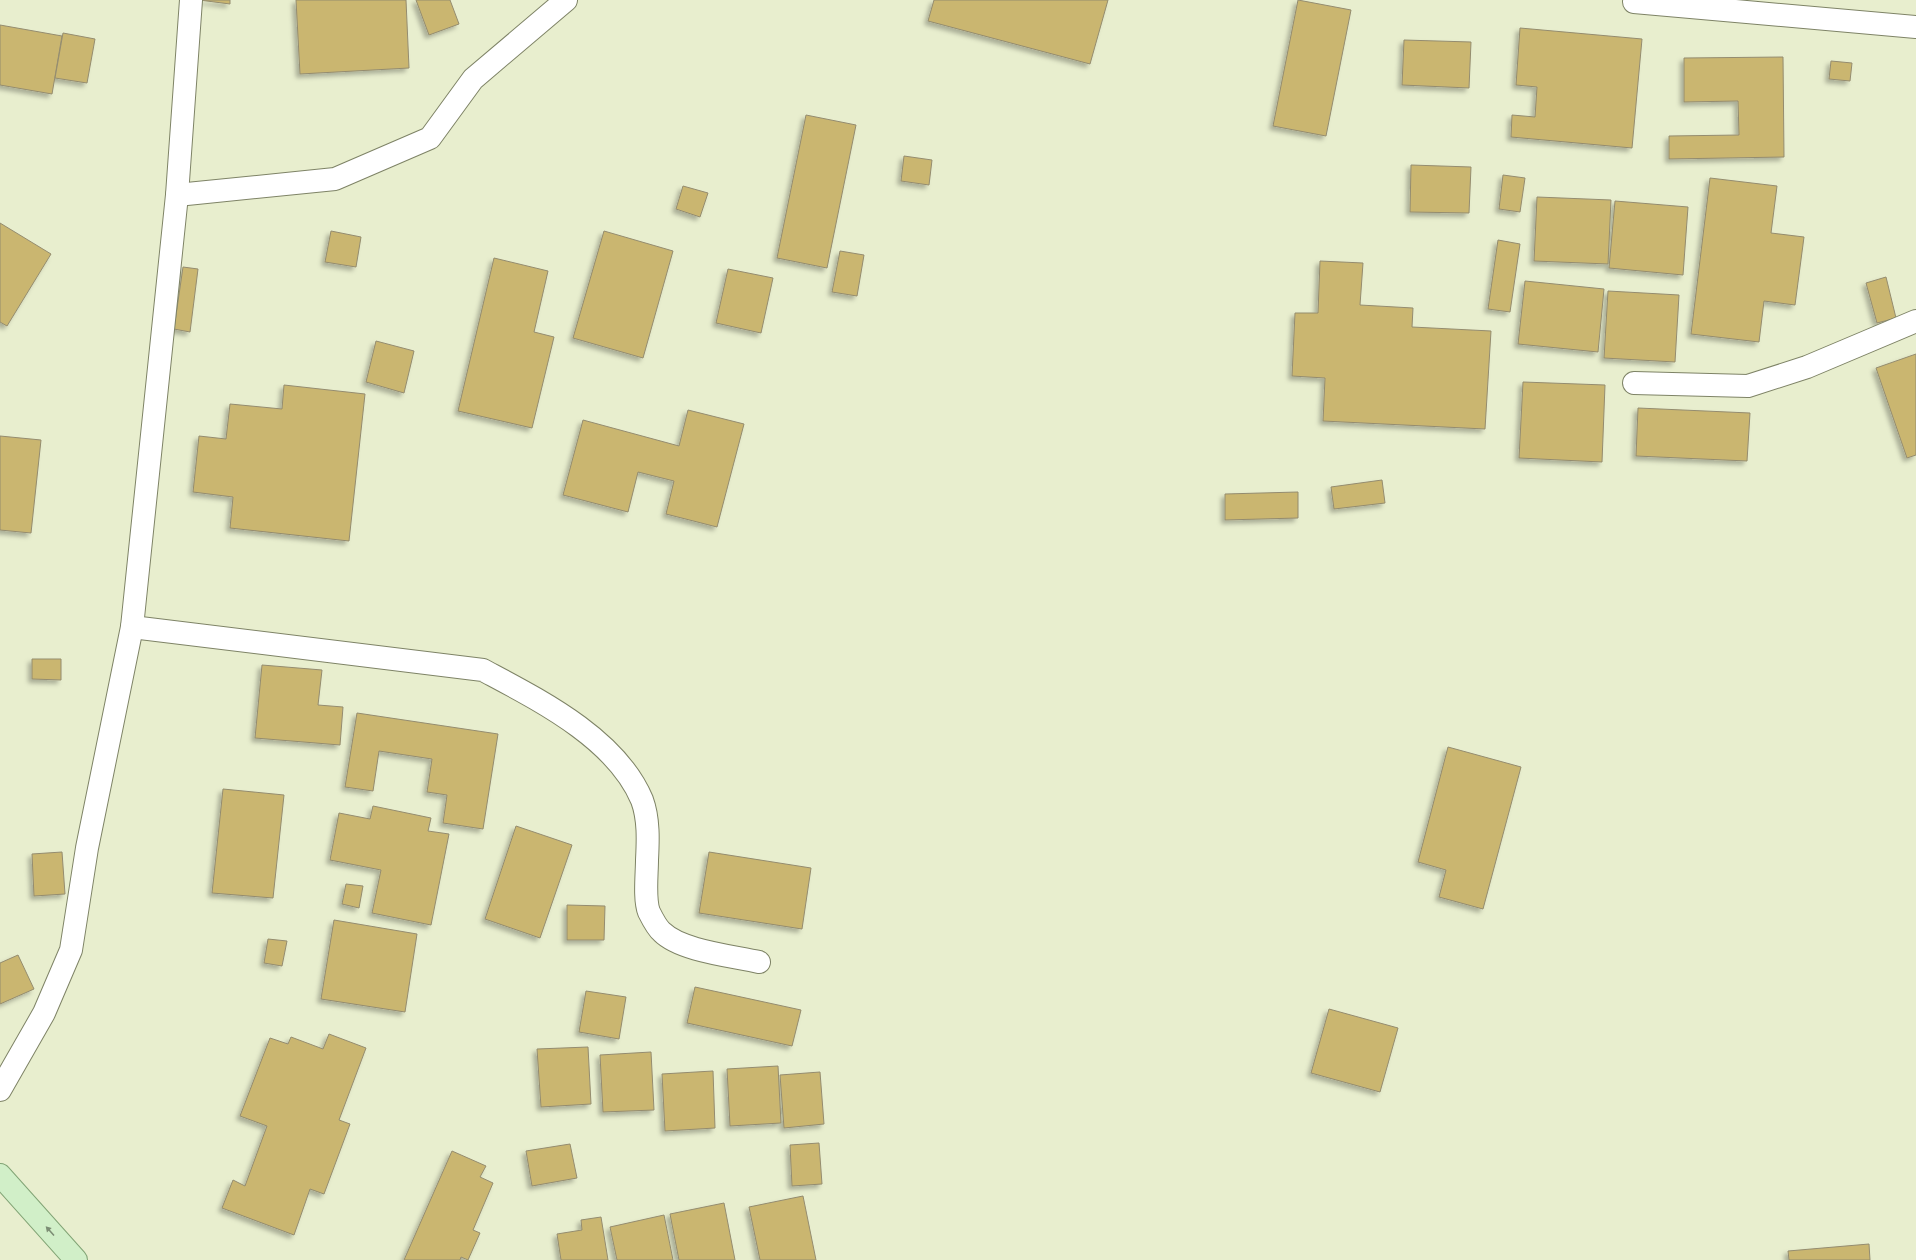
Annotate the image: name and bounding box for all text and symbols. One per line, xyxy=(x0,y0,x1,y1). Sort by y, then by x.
one-way arrow xyxy=(45,1226,55,1236)

